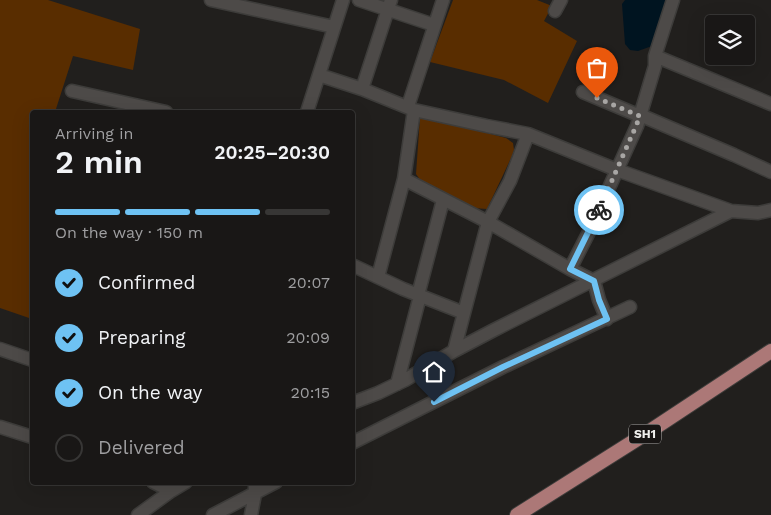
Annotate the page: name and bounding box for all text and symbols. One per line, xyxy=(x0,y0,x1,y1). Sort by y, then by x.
map controls xyxy=(705,15,755,65)
button: layers xyxy=(705,15,755,65)
pin xyxy=(576,47,618,98)
icon: bag xyxy=(583,54,611,82)
text: Arriving in xyxy=(55,124,133,143)
text: 20:25–20:30 xyxy=(214,141,330,164)
text: 2 min xyxy=(55,143,143,181)
courier xyxy=(574,185,624,235)
icon: bike xyxy=(585,196,613,224)
text: On the way · 150 m xyxy=(55,223,203,242)
icon: check xyxy=(55,269,83,297)
text: Confirmed xyxy=(98,271,195,294)
text: 20:07 xyxy=(287,273,330,292)
icon: check xyxy=(55,324,83,352)
text: Preparing xyxy=(98,326,185,349)
text: 20:09 xyxy=(286,328,330,347)
pin xyxy=(413,351,455,402)
icon: home xyxy=(420,358,448,386)
icon: check xyxy=(55,379,83,407)
text: On the way xyxy=(98,381,202,404)
text: 20:15 xyxy=(290,383,330,402)
road number: SH1 xyxy=(629,424,661,444)
text: Delivered xyxy=(98,436,185,459)

